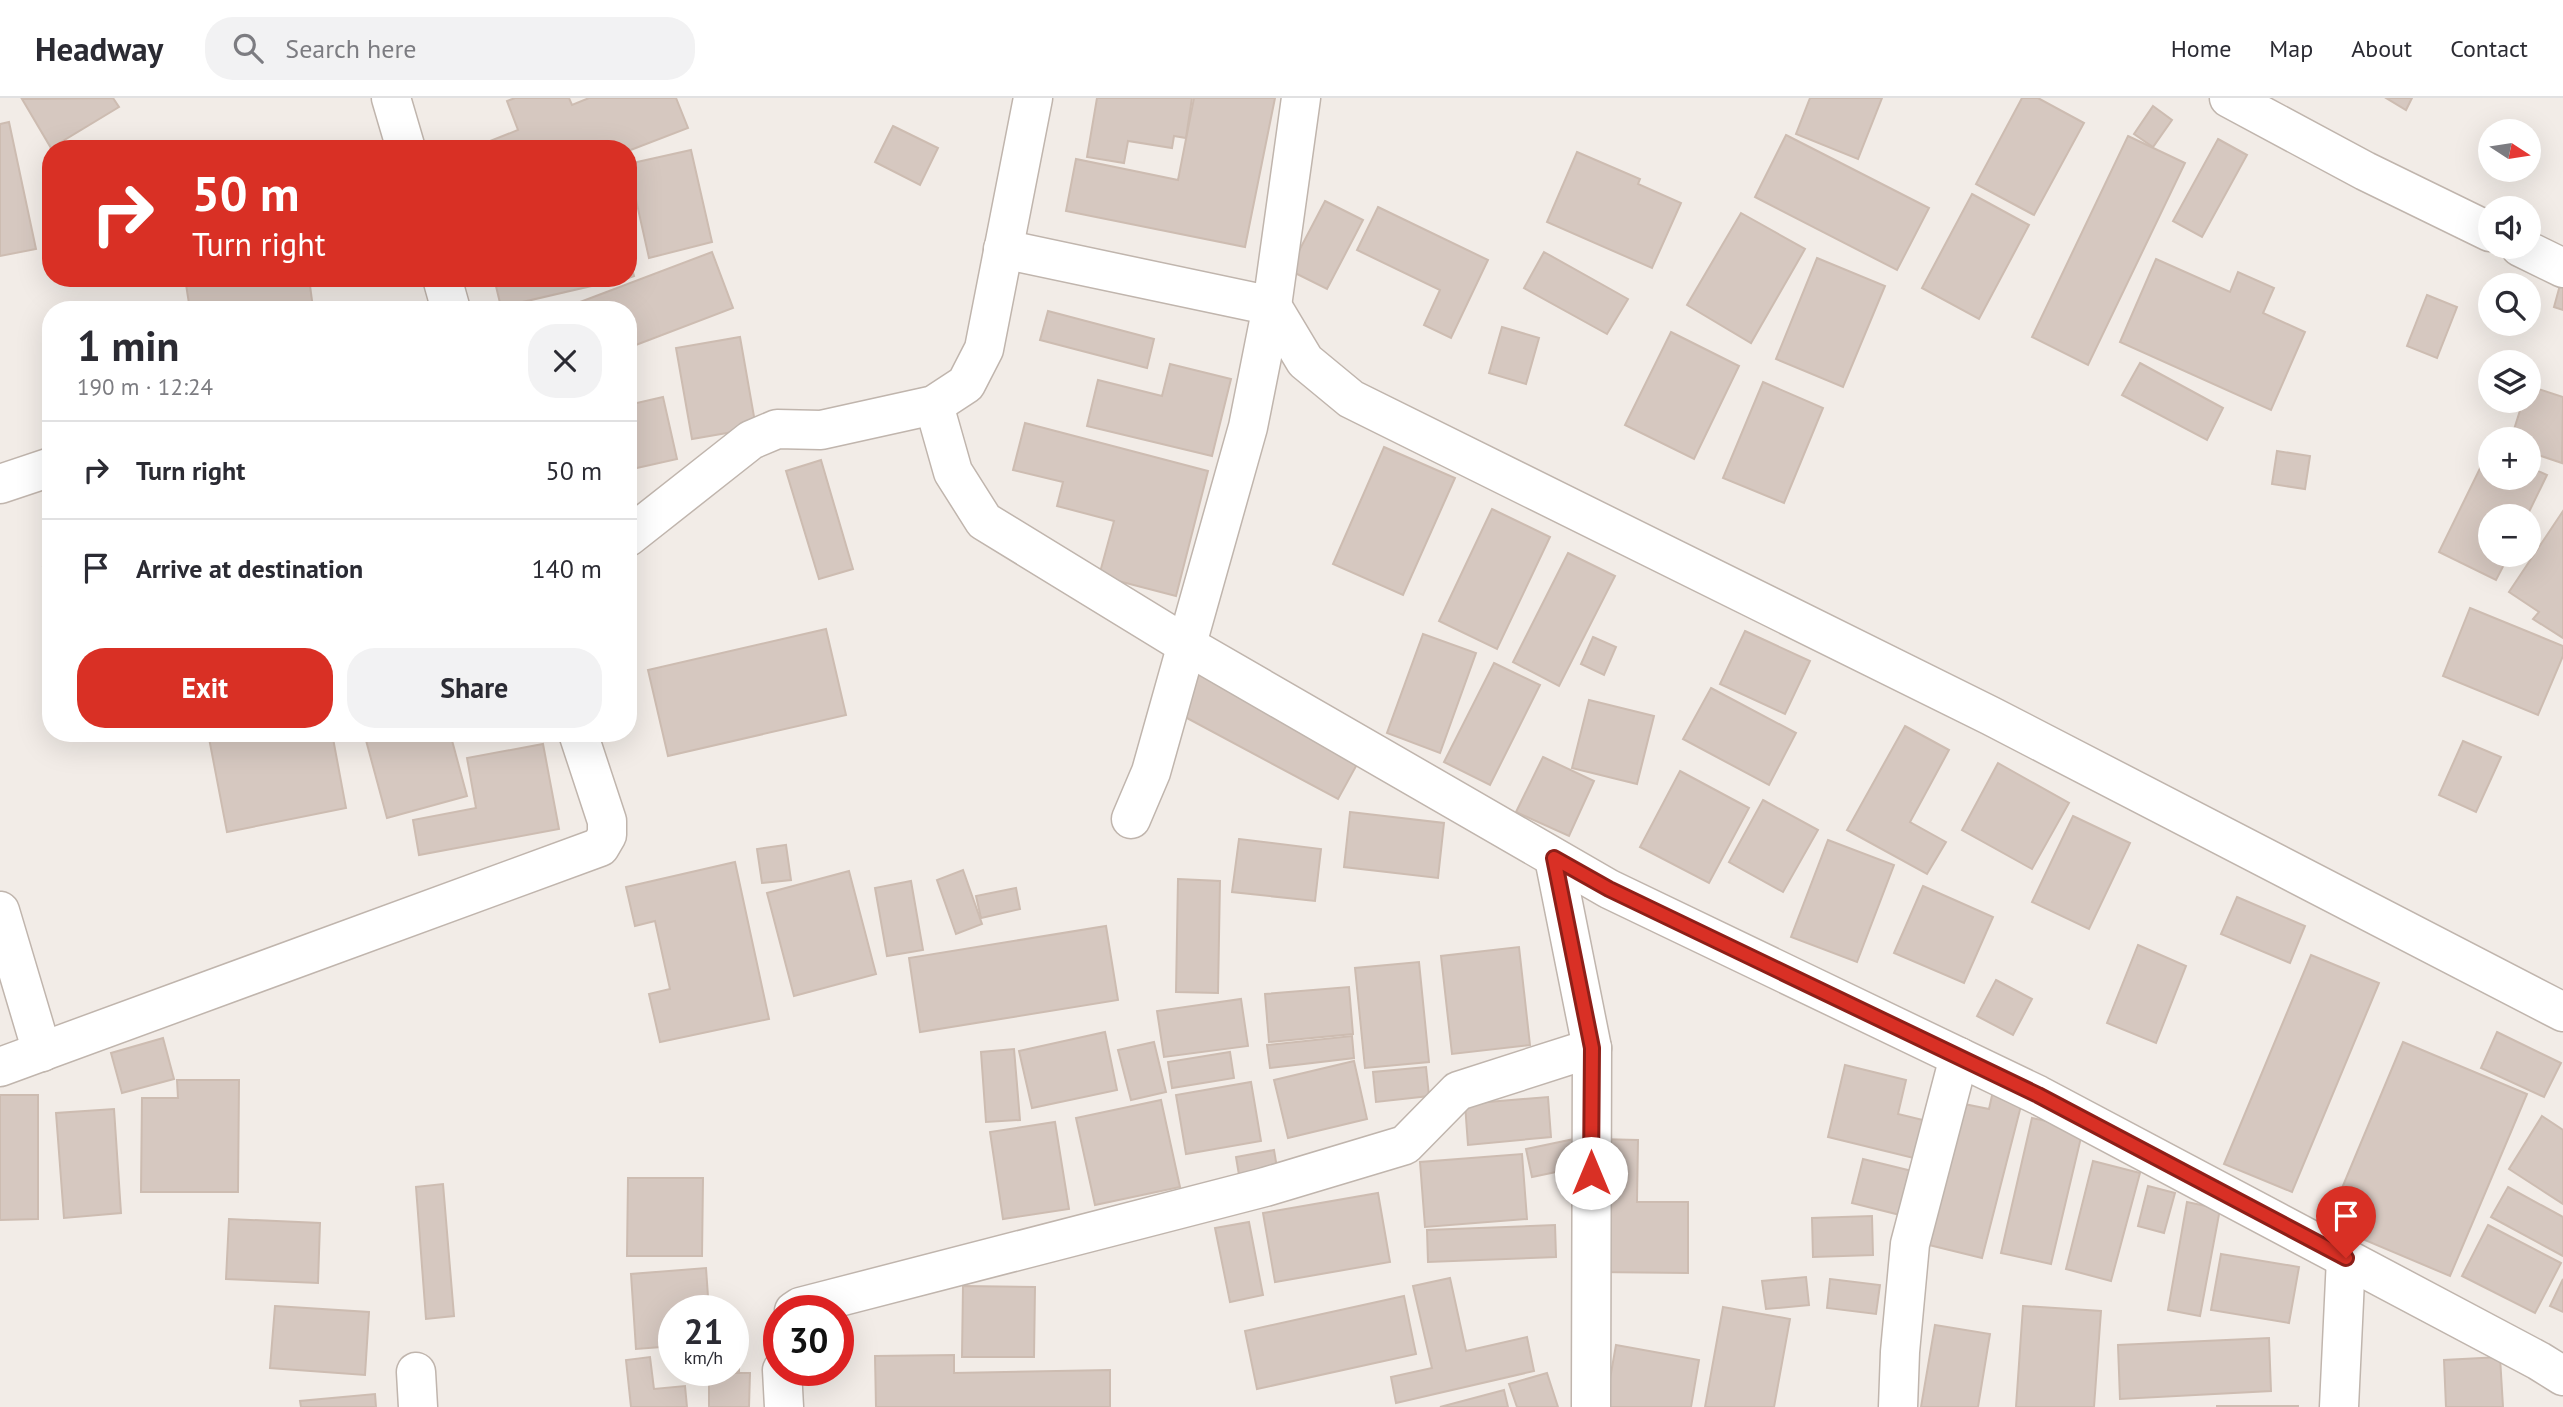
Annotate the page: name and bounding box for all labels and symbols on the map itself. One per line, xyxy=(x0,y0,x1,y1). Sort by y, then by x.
north arrow xyxy=(2478,119,2541,182)
position arrow xyxy=(1554,1136,1628,1210)
pin xyxy=(2316,1186,2376,1258)
speed limit sign: 30 xyxy=(763,1295,854,1386)

